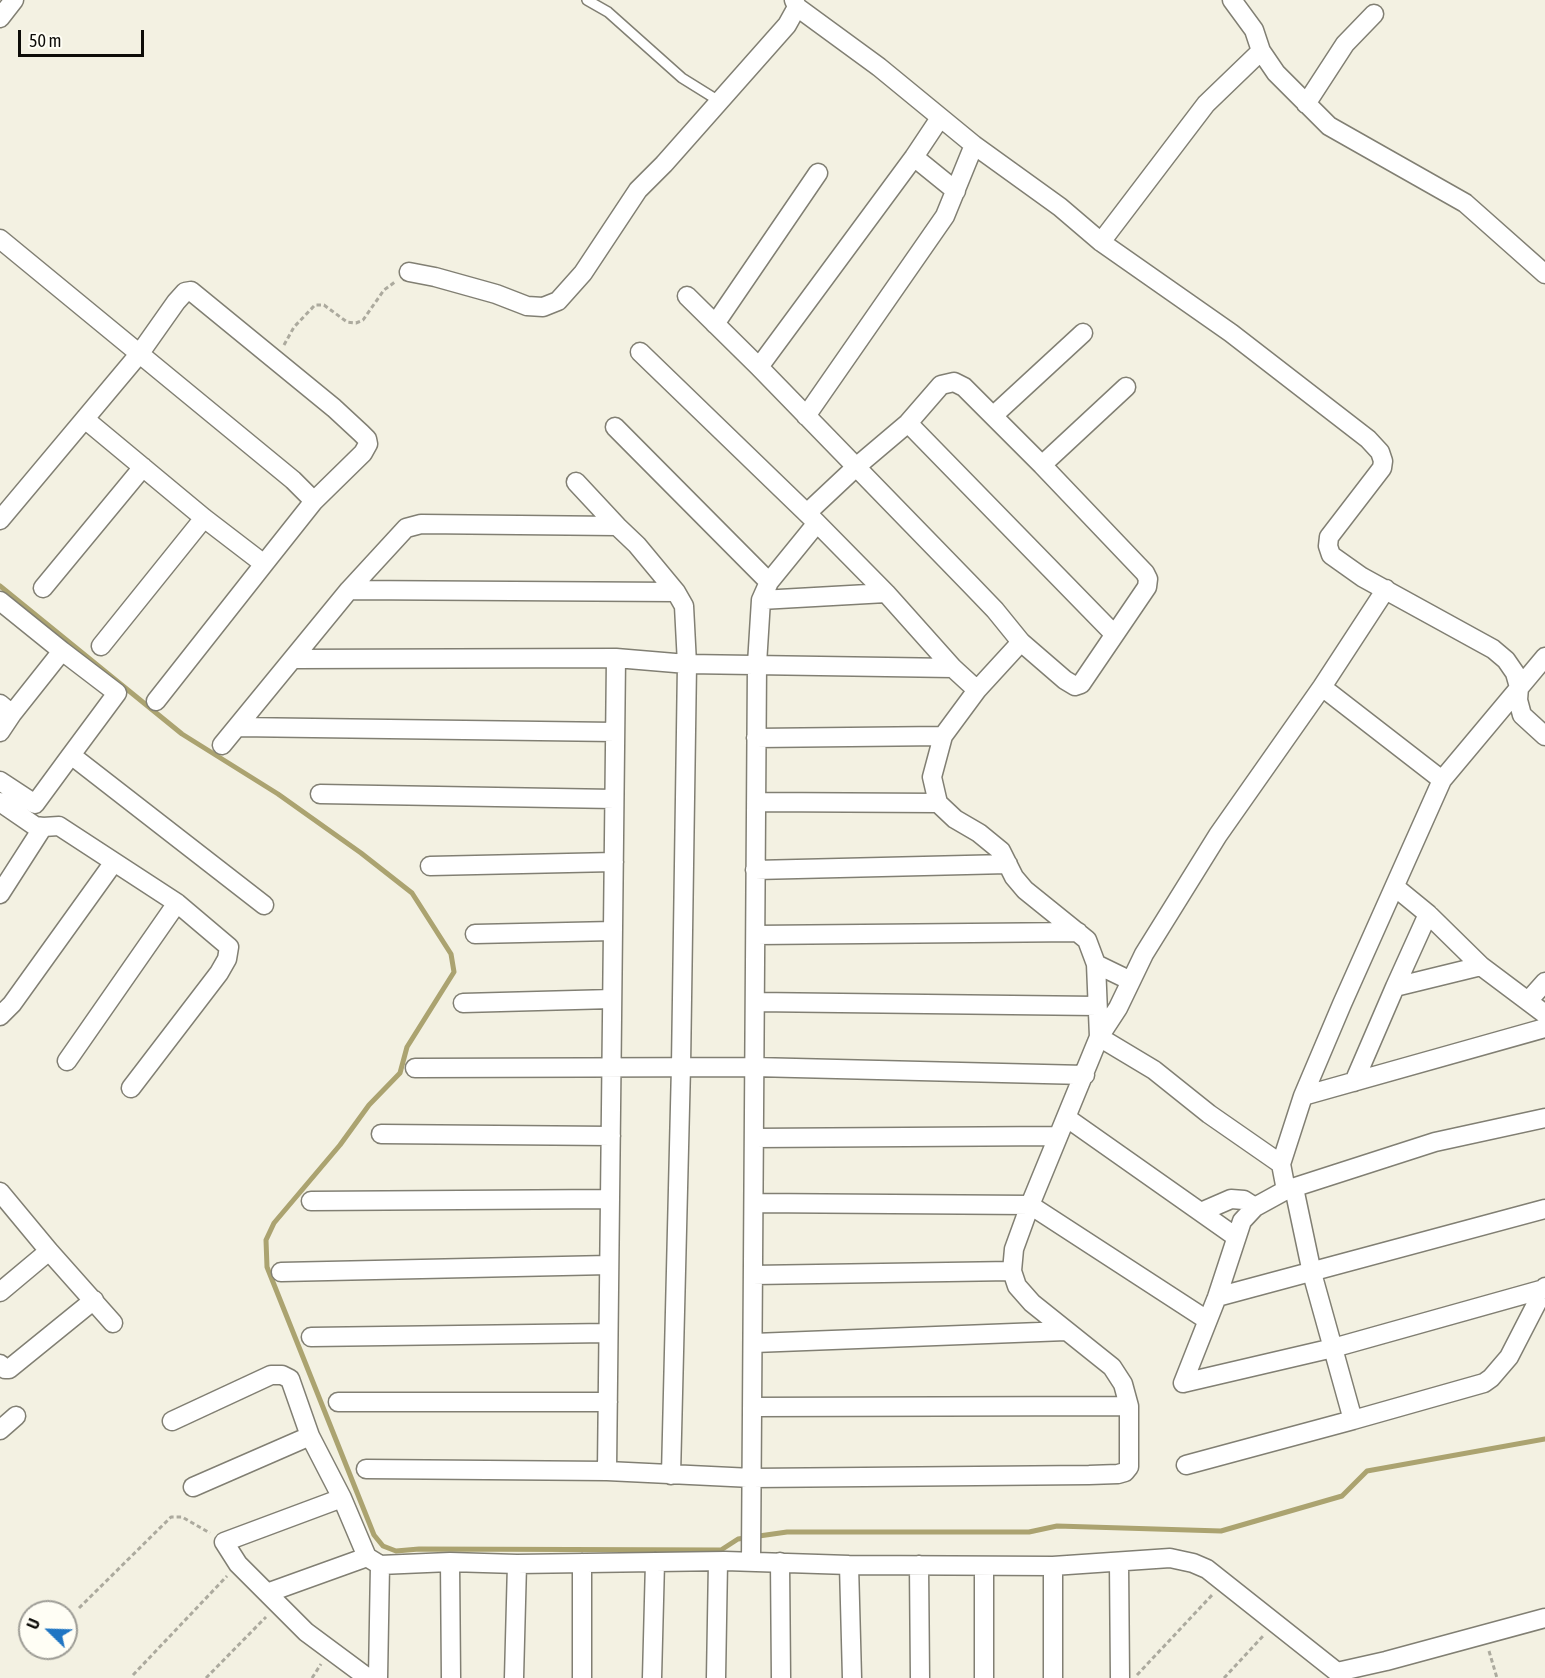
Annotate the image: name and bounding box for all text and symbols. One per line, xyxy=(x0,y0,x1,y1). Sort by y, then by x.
scale bar xyxy=(21,18,147,56)
text: 50 m xyxy=(29,30,61,51)
north arrow xyxy=(18,1600,78,1660)
text: U xyxy=(23,1616,43,1632)

